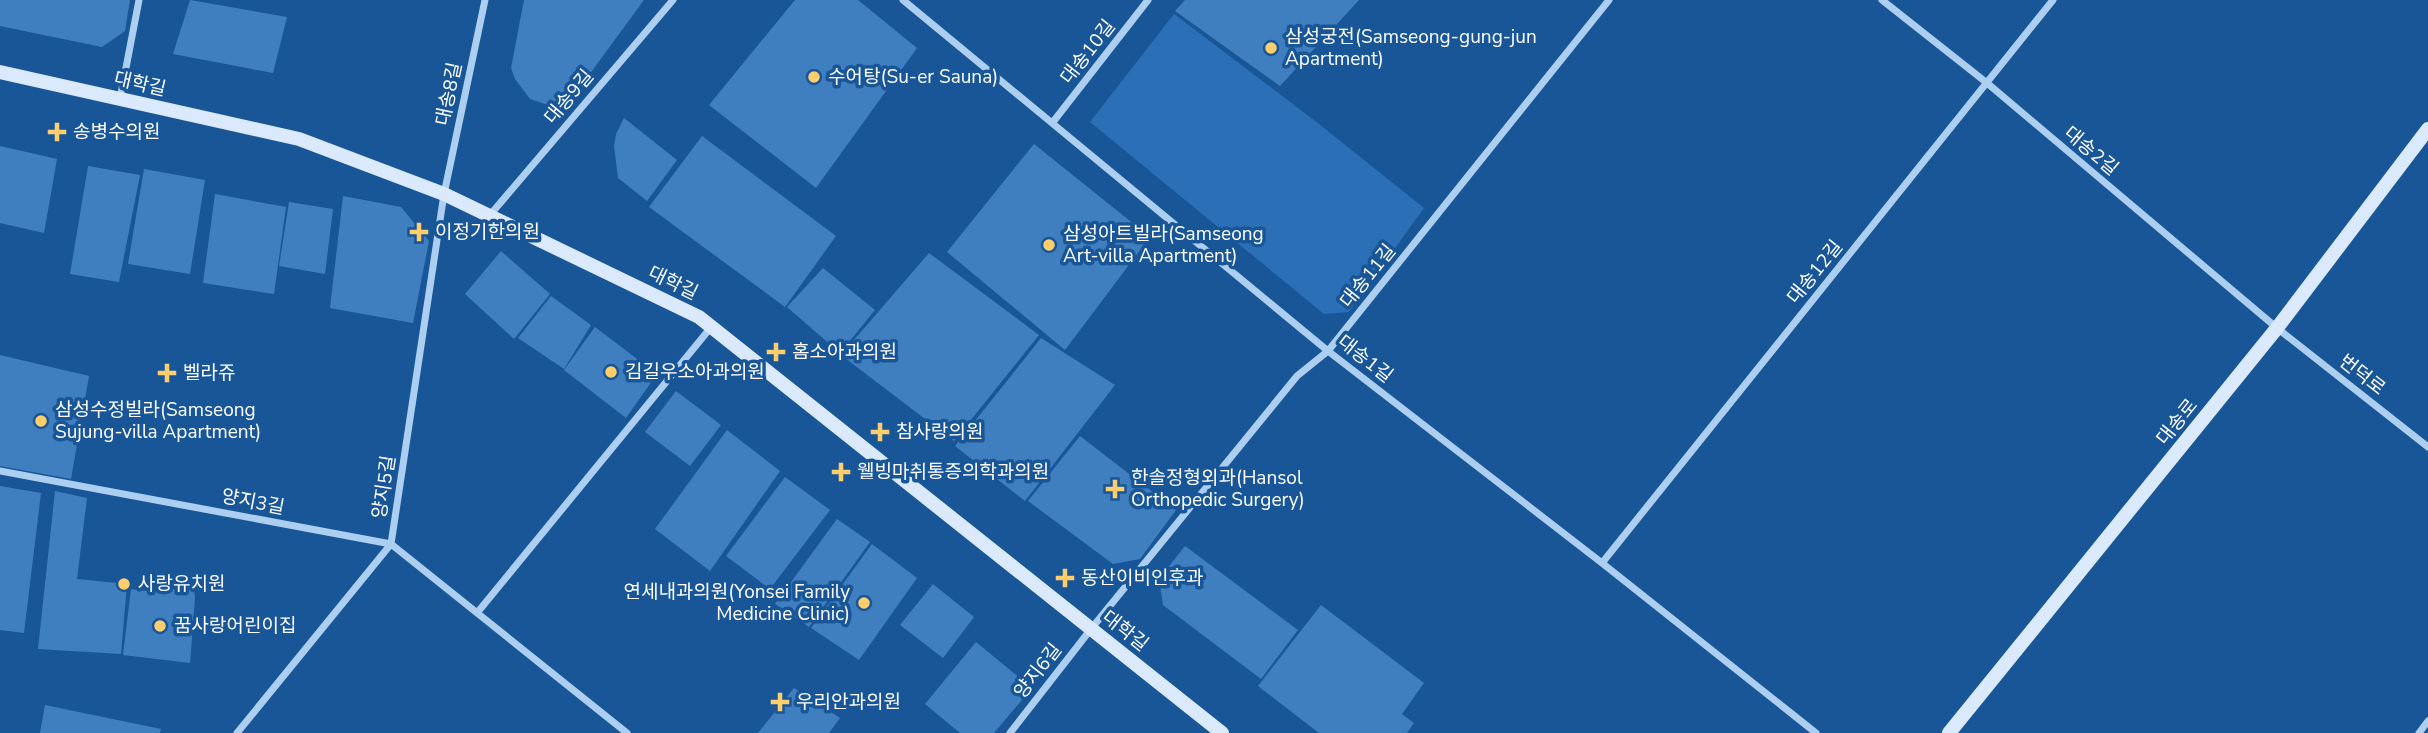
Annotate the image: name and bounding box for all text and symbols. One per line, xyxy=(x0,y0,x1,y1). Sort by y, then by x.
street label: 대송10길 xyxy=(1055,14,1121,90)
place label: 삼성궁전(Samseong-gung-jun Apartment) xyxy=(1285,24,1537,72)
marker: 삼성궁전(Samseong-gung-jun Apartment) xyxy=(1263,40,1279,56)
street label: 대송8길 xyxy=(430,60,468,128)
street label: 대송9길 xyxy=(539,64,599,130)
place label: 수어탕(Su-er Sauna) xyxy=(828,64,998,90)
street label: 대학길 xyxy=(112,65,168,103)
marker: 수어탕(Su-er Sauna) xyxy=(806,69,822,85)
place label: 송병수의원 xyxy=(73,119,160,145)
street label: 대송2길 xyxy=(2058,121,2124,181)
marker: 송병수의원 xyxy=(47,122,67,142)
place label: 이정기한의원 xyxy=(435,219,540,245)
place label: 삼성아트빌라(Samseong Art-villa Apartment) xyxy=(1063,221,1264,269)
marker: 이정기한의원 xyxy=(409,222,429,242)
street label: 대송12길 xyxy=(1781,235,1849,309)
marker: 삼성아트빌라(Samseong Art-villa Apartment) xyxy=(1041,237,1057,253)
street label: 대송11길 xyxy=(1334,239,1402,313)
street label: 대학길 xyxy=(644,260,702,306)
street label: 대송1길 xyxy=(1332,329,1398,389)
place label: 홈소아과의원 xyxy=(792,339,897,365)
marker: 홈소아과의원 xyxy=(766,342,786,362)
street label: 번덕로 xyxy=(2333,349,2391,401)
place label: 김길우소아과의원 xyxy=(625,359,765,385)
place label: 벨라쥬 xyxy=(183,360,235,386)
marker: 벨라쥬 xyxy=(157,363,177,383)
marker: 김길우소아과의원 xyxy=(603,364,619,380)
street label: 대송로 xyxy=(2150,393,2204,451)
place label: 삼성수정빌라(Samseong Sujung-villa Apartment) xyxy=(55,397,261,445)
marker: 삼성수정빌라(Samseong Sujung-villa Apartment) xyxy=(33,413,49,429)
place label: 참사랑의원 xyxy=(896,419,983,445)
marker: 참사랑의원 xyxy=(870,422,890,442)
street label: 양지5길 xyxy=(366,453,402,521)
place label: 웰빙마취통증의학과의원 xyxy=(857,459,1049,485)
marker: 웰빙마취통증의학과의원 xyxy=(831,462,851,482)
place label: 한솔정형외과(Hansol Orthopedic Surgery) xyxy=(1131,465,1305,513)
marker: 한솔정형외과(Hansol Orthopedic Surgery) xyxy=(1105,479,1125,499)
street label: 양지3길 xyxy=(219,483,287,521)
place label: 동산이비인후과 xyxy=(1081,565,1203,591)
marker: 동산이비인후과 xyxy=(1055,568,1075,588)
place label: 사랑유치원 xyxy=(138,571,225,597)
marker: 사랑유치원 xyxy=(116,576,132,592)
place label: 연세내과의원(Yonsei Family Medicine Clinic) xyxy=(623,579,850,627)
marker: 연세내과의원(Yonsei Family Medicine Clinic) xyxy=(856,595,872,611)
street label: 대학길 xyxy=(1096,605,1154,657)
place label: 꿈사랑어린이집 xyxy=(174,613,296,639)
marker: 꿈사랑어린이집 xyxy=(152,618,168,634)
street label: 양지6길 xyxy=(1008,638,1068,704)
place label: 우리안과의원 xyxy=(796,689,901,715)
marker: 우리안과의원 xyxy=(770,692,790,712)

